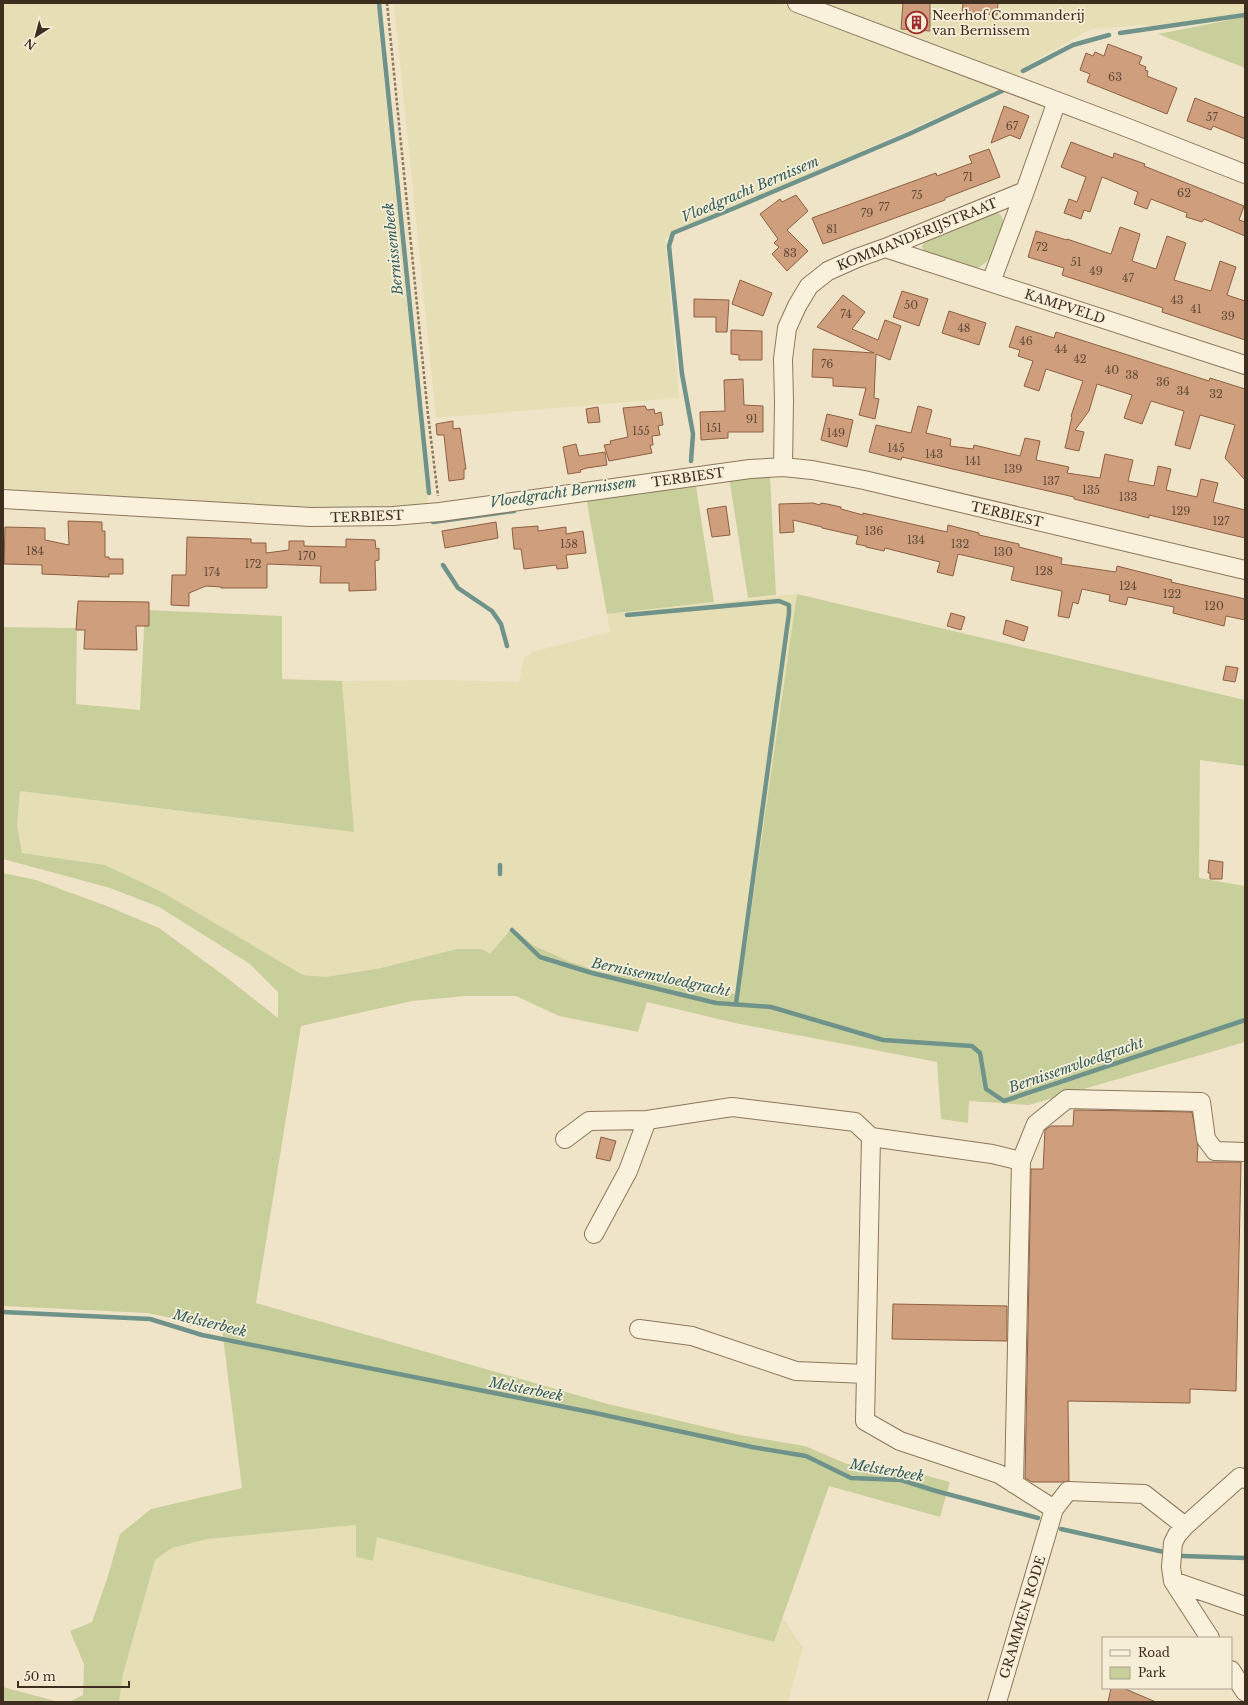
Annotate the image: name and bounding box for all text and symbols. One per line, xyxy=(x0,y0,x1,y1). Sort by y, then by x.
place label: Neerhof Commanderij van Bernissem xyxy=(932,7,1085,39)
building icon: Neerhof Commanderij van Bernissem xyxy=(903,9,929,35)
north arrow xyxy=(16,16,56,56)
text: N xyxy=(21,35,38,53)
house number: 63 xyxy=(1108,70,1122,84)
house number: 57 xyxy=(1206,110,1218,124)
house number: 67 xyxy=(1006,119,1019,133)
water label: Vloedgracht Bernissem xyxy=(679,152,821,226)
house number: 71 xyxy=(963,170,973,184)
house number: 62 xyxy=(1177,186,1191,200)
house number: 75 xyxy=(911,188,923,202)
street label: KOMMANDERIJSTRAAT xyxy=(834,194,1001,275)
house number: 77 xyxy=(878,200,890,214)
water label: Bernissembeek xyxy=(379,202,407,297)
house number: 79 xyxy=(861,206,873,220)
house number: 81 xyxy=(826,222,838,236)
house number: 72 xyxy=(1036,240,1048,254)
house number: 83 xyxy=(783,246,797,260)
house number: 51 xyxy=(1070,255,1082,269)
house number: 49 xyxy=(1089,264,1103,278)
house number: 47 xyxy=(1122,271,1134,285)
street label: KAMPVELD xyxy=(1022,285,1107,328)
house number: 43 xyxy=(1170,293,1184,307)
house number: 50 xyxy=(904,298,918,312)
house number: 41 xyxy=(1190,302,1202,316)
house number: 74 xyxy=(840,307,852,321)
house number: 39 xyxy=(1221,309,1235,323)
house number: 48 xyxy=(957,321,971,335)
house number: 46 xyxy=(1019,334,1033,348)
house number: 44 xyxy=(1055,342,1067,356)
house number: 42 xyxy=(1073,352,1087,366)
house number: 76 xyxy=(821,357,833,371)
house number: 40 xyxy=(1105,363,1119,377)
house number: 38 xyxy=(1125,368,1139,382)
house number: 36 xyxy=(1156,375,1170,389)
house number: 34 xyxy=(1176,384,1190,398)
house number: 32 xyxy=(1209,387,1223,401)
house number: 91 xyxy=(746,412,758,426)
house number: 151 xyxy=(706,421,722,435)
house number: 155 xyxy=(632,424,650,438)
house number: 149 xyxy=(827,426,845,440)
house number: 145 xyxy=(887,441,905,455)
house number: 143 xyxy=(925,447,943,461)
house number: 141 xyxy=(965,454,981,468)
house number: 139 xyxy=(1004,462,1022,476)
street label: TERBIEST xyxy=(650,464,726,491)
water label: Vloedgracht Bernissem xyxy=(489,473,637,511)
house number: 137 xyxy=(1042,474,1060,488)
house number: 135 xyxy=(1082,483,1100,497)
house number: 133 xyxy=(1119,490,1137,504)
street label: TERBIEST xyxy=(969,498,1045,531)
house number: 129 xyxy=(1172,504,1190,518)
street label: TERBIEST xyxy=(330,507,405,526)
house number: 127 xyxy=(1212,514,1230,528)
house number: 136 xyxy=(865,524,883,538)
house number: 134 xyxy=(907,533,925,547)
house number: 158 xyxy=(560,537,578,551)
house number: 132 xyxy=(951,537,969,551)
house number: 184 xyxy=(26,544,44,558)
house number: 130 xyxy=(993,545,1013,559)
house number: 170 xyxy=(298,549,316,563)
house number: 172 xyxy=(244,557,262,571)
house number: 128 xyxy=(1035,564,1053,578)
house number: 174 xyxy=(204,565,220,579)
house number: 124 xyxy=(1119,579,1137,593)
house number: 122 xyxy=(1163,587,1181,601)
house number: 120 xyxy=(1204,599,1224,613)
water label: Bernissemvloedgracht xyxy=(589,953,733,1001)
water label: Bernissemvloedgracht xyxy=(1005,1033,1147,1097)
water label: Melsterbeek xyxy=(170,1305,249,1341)
water label: Melsterbeek xyxy=(486,1373,565,1405)
water label: Melsterbeek xyxy=(847,1454,926,1485)
street label: GRAMMEN RODE xyxy=(996,1554,1049,1681)
legend xyxy=(1102,1637,1232,1689)
text: Road xyxy=(1138,1645,1170,1660)
scale bar xyxy=(18,1663,129,1689)
text: Park xyxy=(1138,1665,1166,1680)
text: 50 m xyxy=(24,1669,56,1684)

